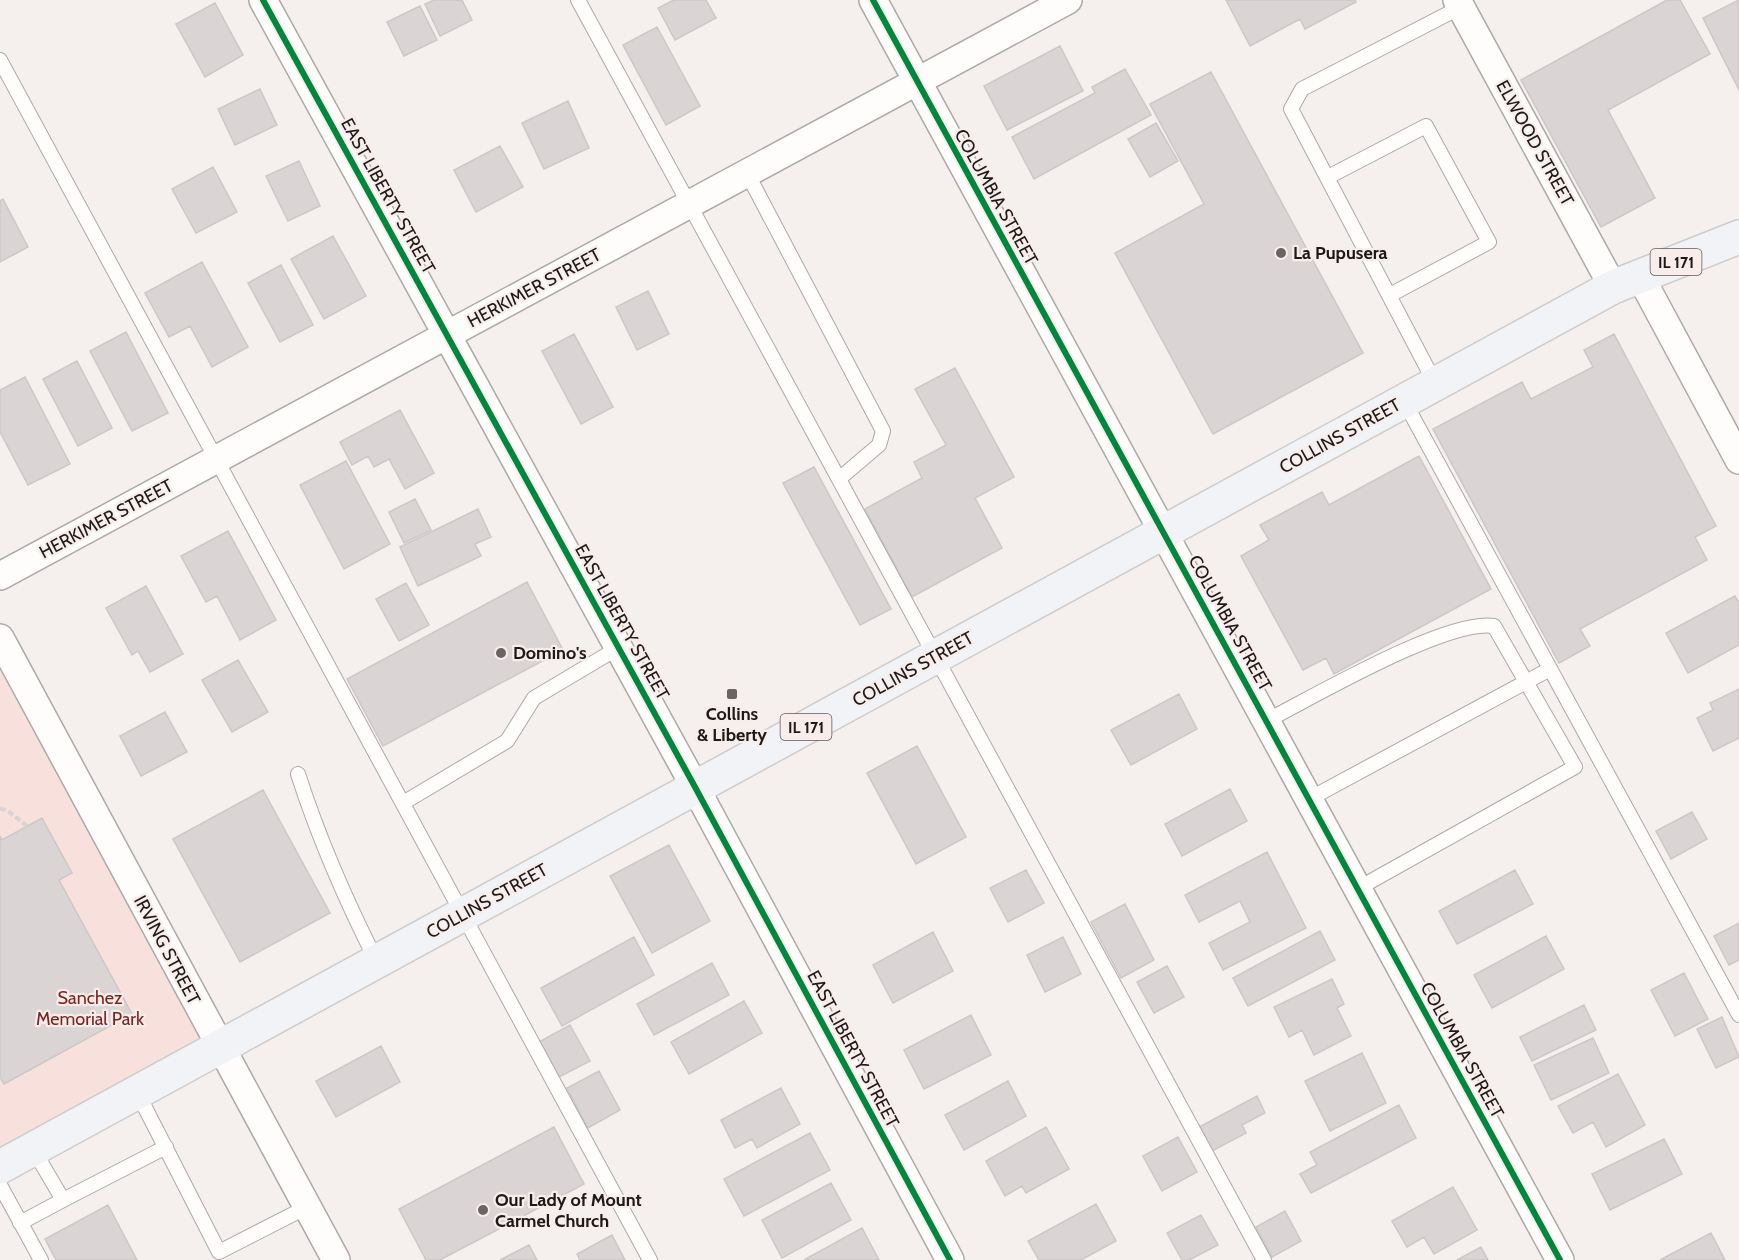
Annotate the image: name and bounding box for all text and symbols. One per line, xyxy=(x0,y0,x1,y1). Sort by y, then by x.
street label: ELWOOD STREET xyxy=(1491,76,1579,210)
street label: EAST LIBERTY STREET xyxy=(336,114,440,278)
street label: COLUMBIA STREET xyxy=(950,125,1043,269)
place label: La Pupusera xyxy=(1293,242,1388,264)
street label: HERKIMER STREET xyxy=(463,243,605,332)
marker: La Pupusera xyxy=(1274,246,1288,260)
road number: IL 171 xyxy=(1650,249,1702,275)
street label: COLLINS STREET xyxy=(1276,393,1405,478)
street label: HERKIMER STREET xyxy=(35,474,177,563)
street label: EAST LIBERTY STREET xyxy=(570,540,674,704)
street label: COLUMBIA STREET xyxy=(1184,551,1277,695)
street label: COLLINS STREET xyxy=(849,626,978,711)
place label: Domino's xyxy=(513,642,587,664)
marker: Domino's xyxy=(494,646,508,660)
marker: Collins & Liberty xyxy=(725,687,739,701)
place label: Collins & Liberty xyxy=(697,703,767,746)
road number: IL 171 xyxy=(780,714,832,740)
street label: COLLINS STREET xyxy=(423,858,552,943)
street label: IRVING STREET xyxy=(129,892,205,1009)
street label: EAST LIBERTY STREET xyxy=(802,967,904,1132)
street label: COLUMBIA STREET xyxy=(1416,978,1509,1122)
park label: Sanchez Memorial Park xyxy=(36,987,145,1030)
place label: Our Lady of Mount Carmel Church xyxy=(495,1189,642,1232)
marker: Our Lady of Mount Carmel Church xyxy=(476,1203,490,1217)

